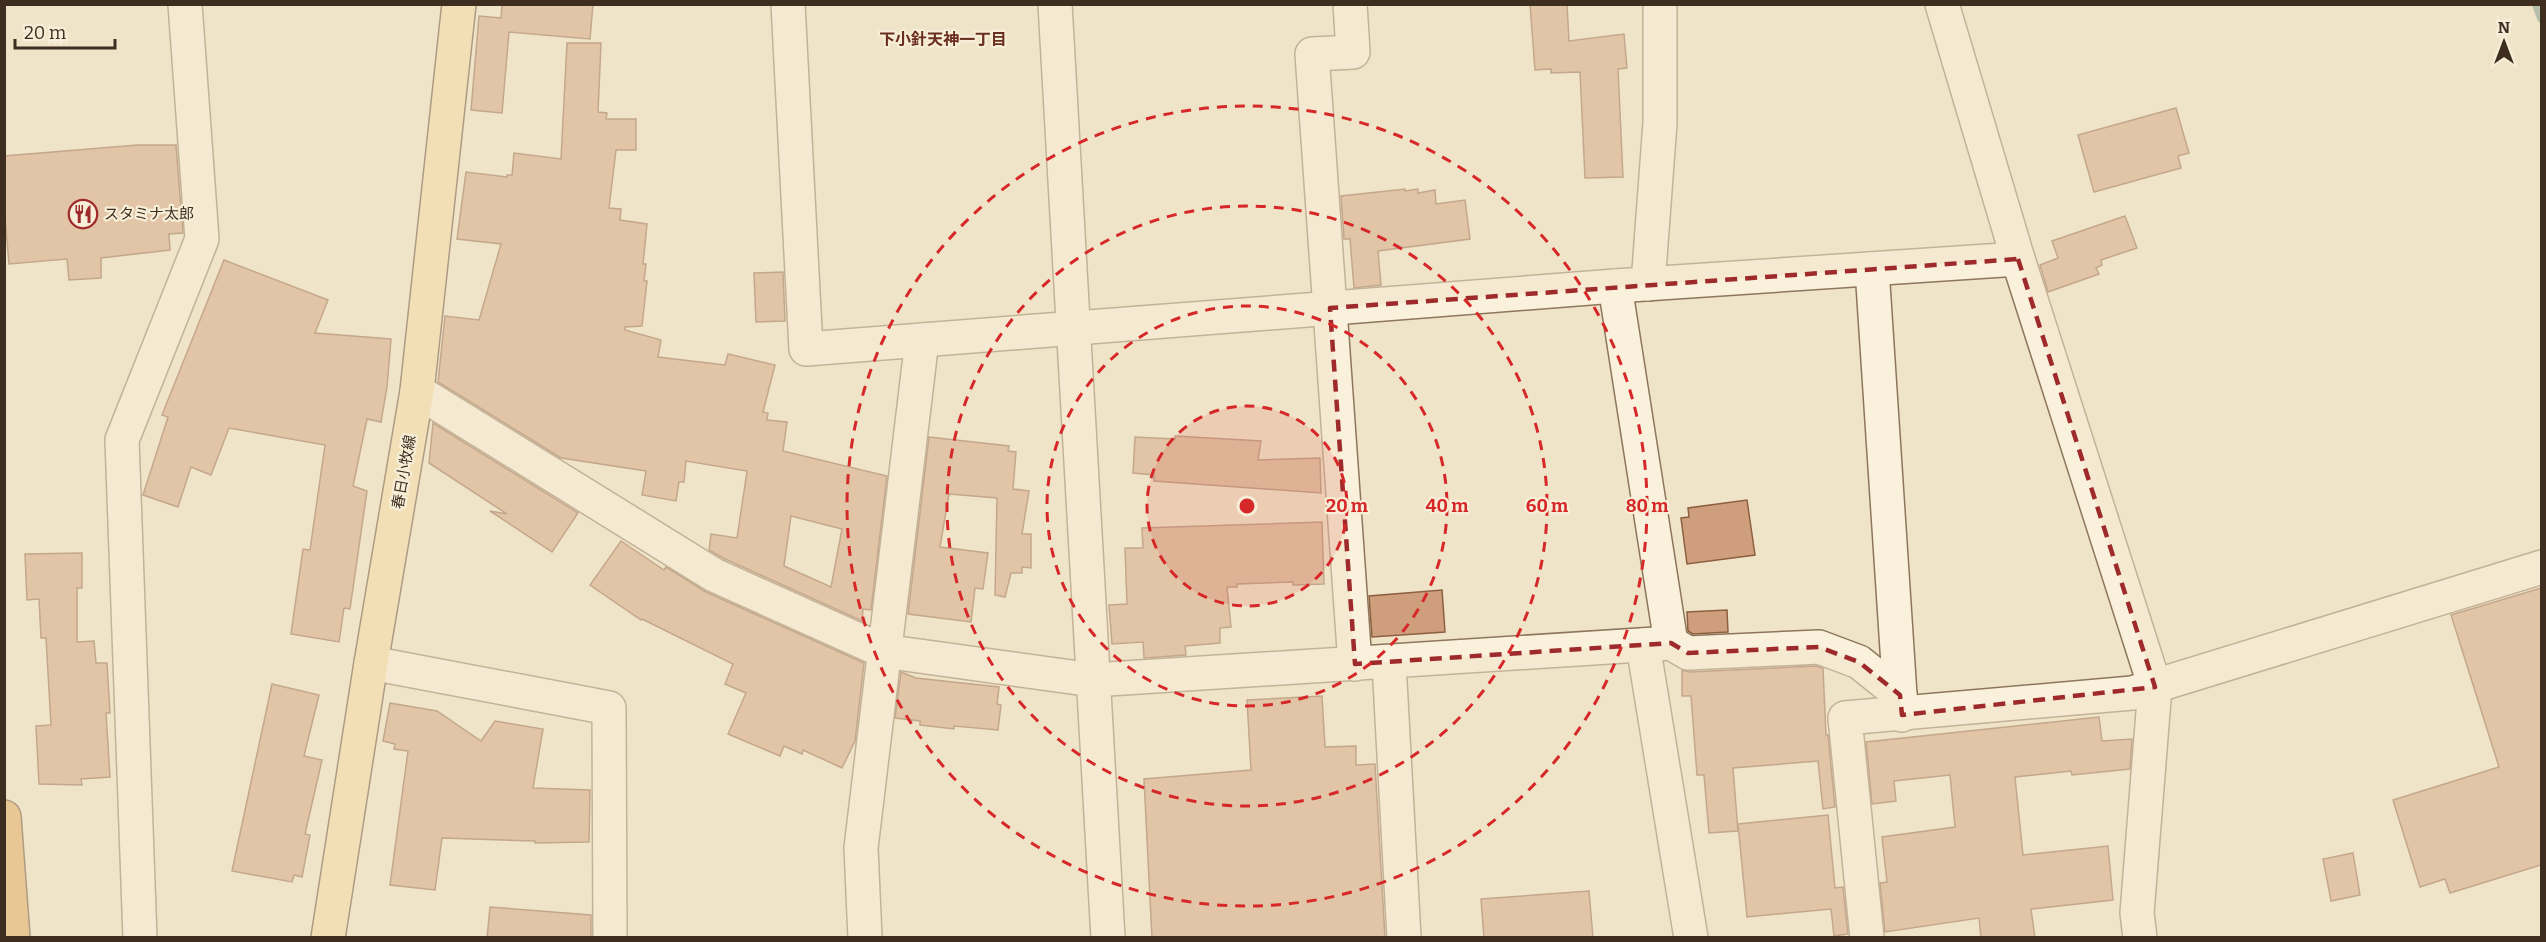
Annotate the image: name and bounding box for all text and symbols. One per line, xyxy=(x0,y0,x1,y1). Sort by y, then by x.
scale bar xyxy=(15,12,116,50)
north arrow xyxy=(2474,12,2534,72)
text: N xyxy=(2498,18,2510,37)
text: 20 m xyxy=(24,22,66,44)
district label: 下小針天神一丁目 xyxy=(879,30,1007,49)
restaurant icon: スタミナ太郎 xyxy=(67,198,99,230)
place label: スタミナ太郎 xyxy=(104,205,194,223)
street label: 春日小牧線 xyxy=(389,433,419,511)
text: 20 m xyxy=(1326,495,1368,517)
text: 40 m xyxy=(1426,495,1468,517)
text: 60 m xyxy=(1526,495,1568,517)
text: 80 m xyxy=(1626,495,1668,517)
centre of rings xyxy=(1237,496,1257,516)

